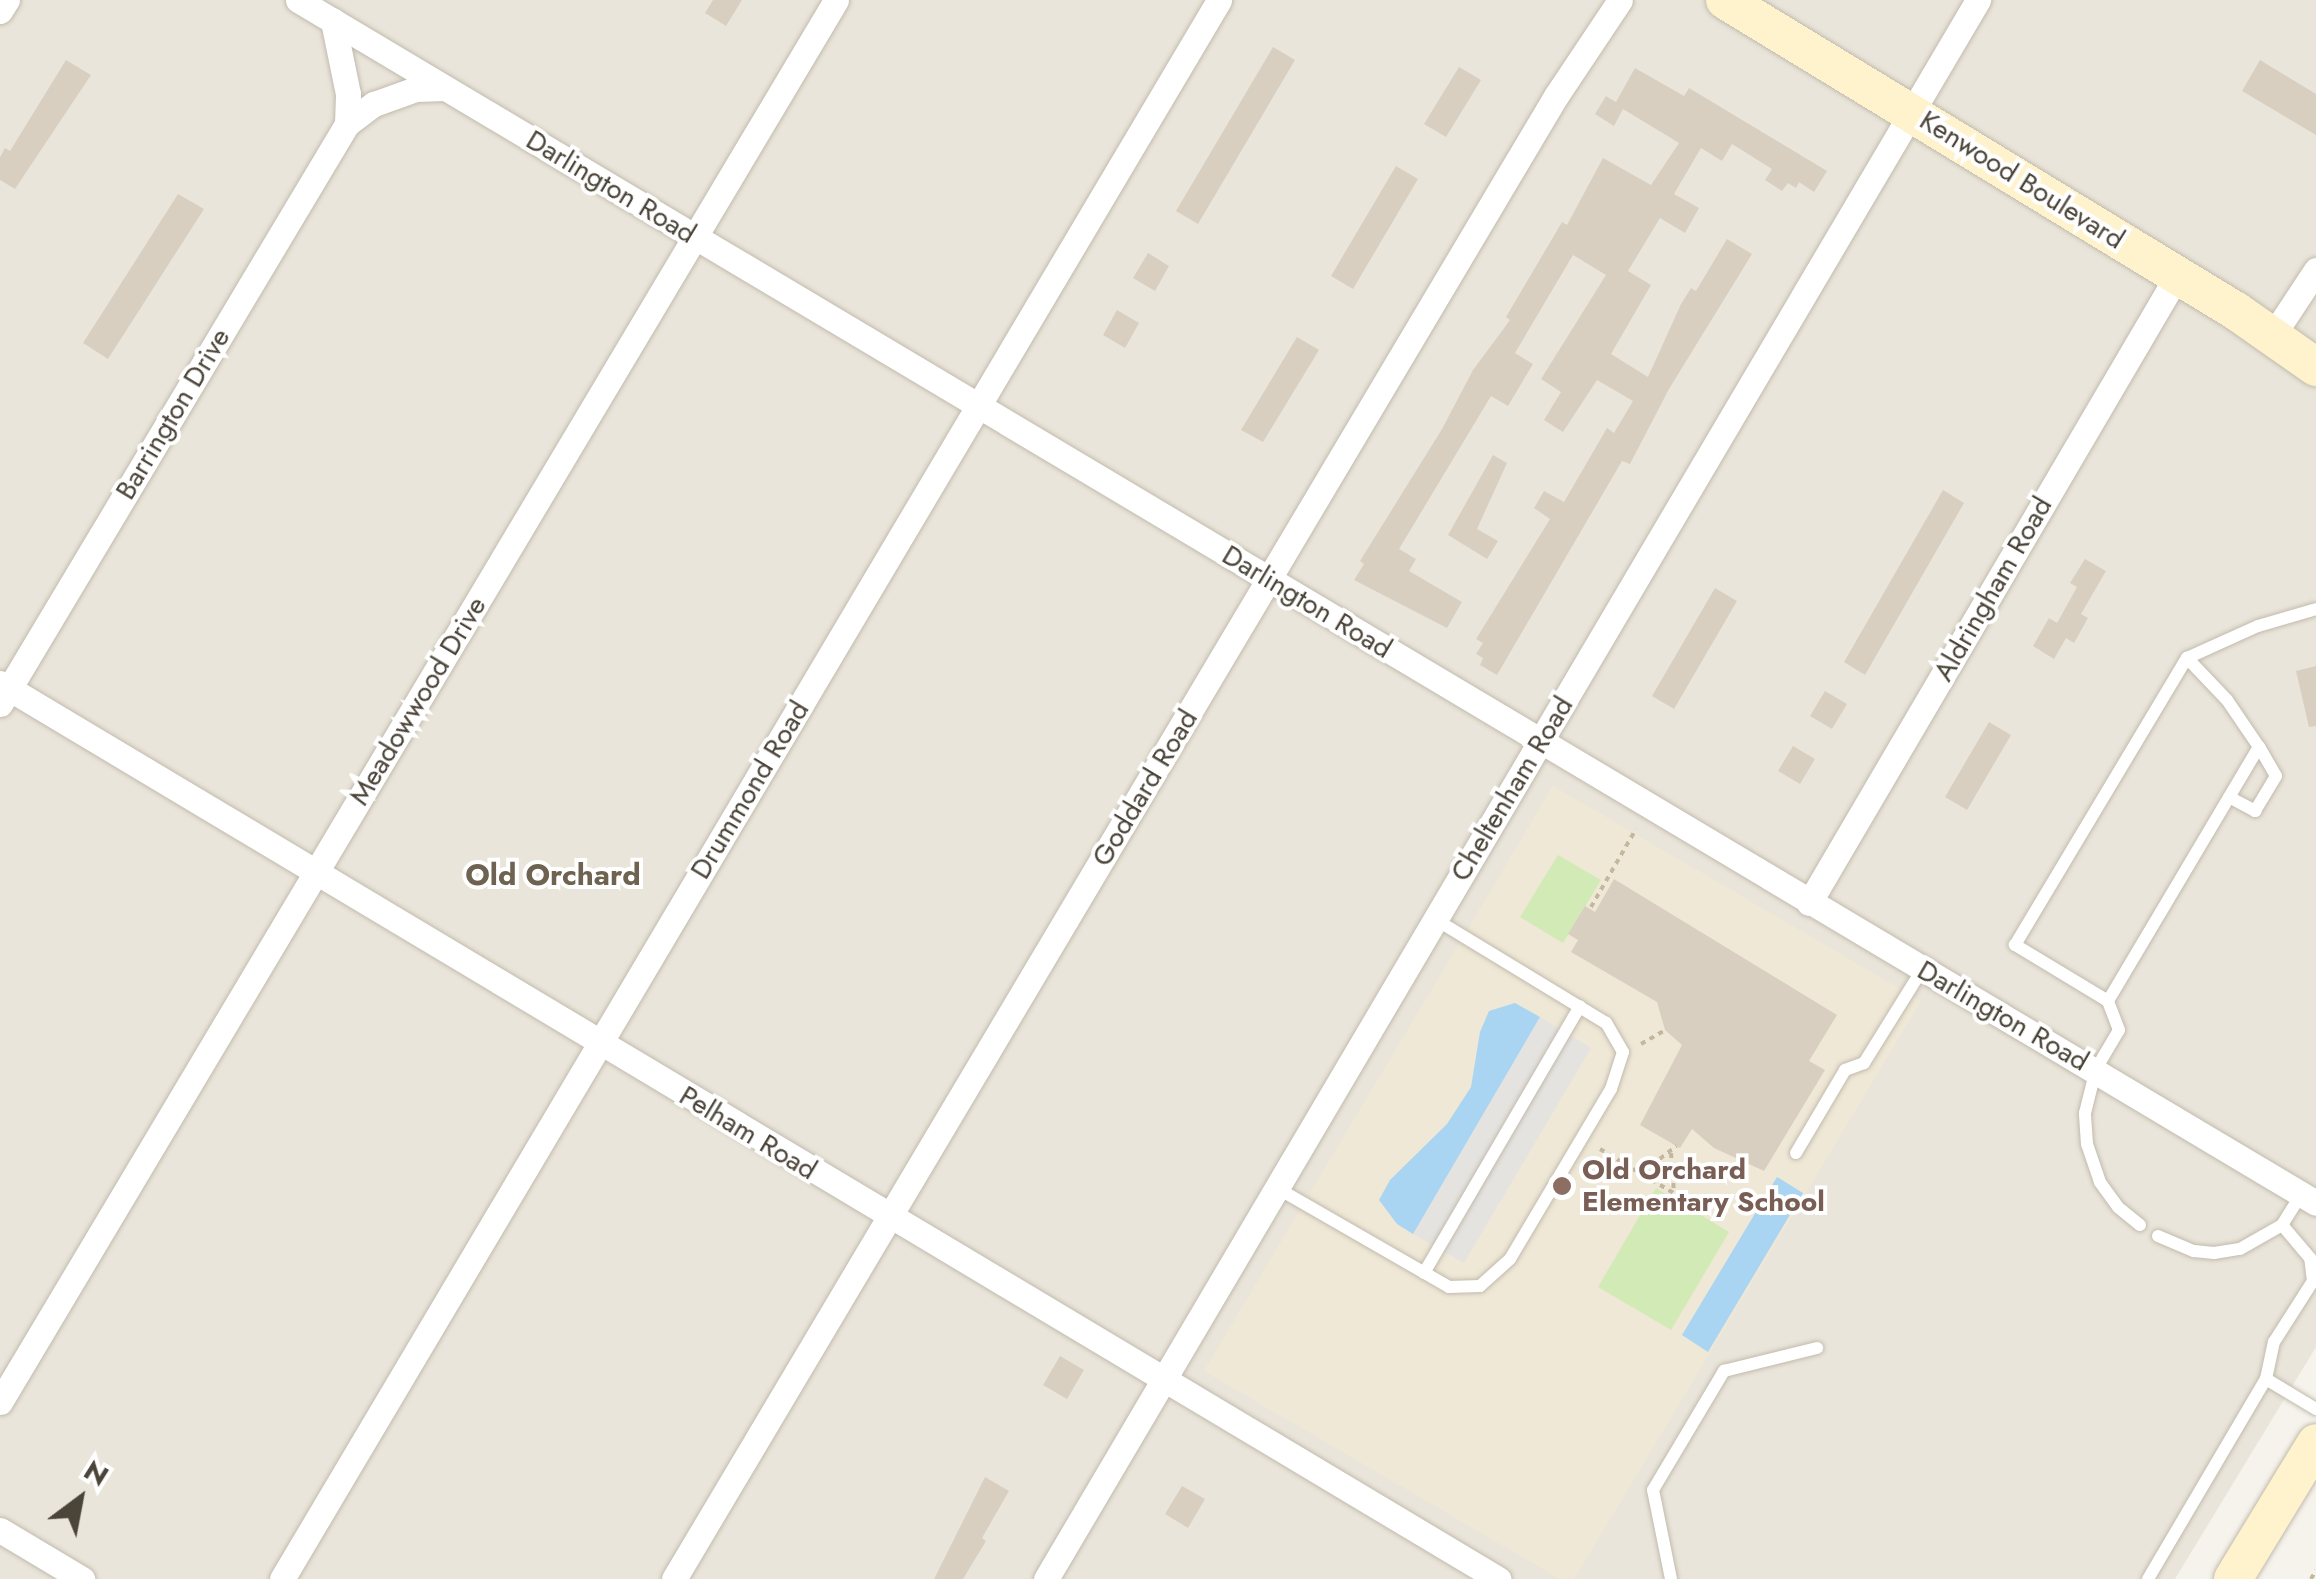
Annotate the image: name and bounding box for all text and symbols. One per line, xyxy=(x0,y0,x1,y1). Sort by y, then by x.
street label: Kenwood Boulevard xyxy=(1913,104,2131,256)
street label: Darlington Road xyxy=(520,123,702,251)
street label: Barrington Drive xyxy=(109,322,237,506)
street label: Aldringham Road xyxy=(1927,491,2059,687)
street label: Darlington Road xyxy=(1216,538,1398,666)
street label: Meadowwood Drive xyxy=(343,591,493,811)
street label: Cheltenham Road xyxy=(1444,691,1580,887)
street label: Drummond Road xyxy=(684,695,816,885)
street label: Goddard Road xyxy=(1085,704,1205,872)
district label: Old Orchard xyxy=(465,857,641,893)
street label: Darlington Road xyxy=(1911,953,2095,1079)
street label: Pelham Road xyxy=(673,1079,823,1187)
place label: Old Orchard Elementary School xyxy=(1582,1153,1825,1219)
marker: Old Orchard Elementary School xyxy=(1551,1175,1573,1197)
north arrow xyxy=(30,1449,130,1549)
text: N xyxy=(76,1450,116,1496)

